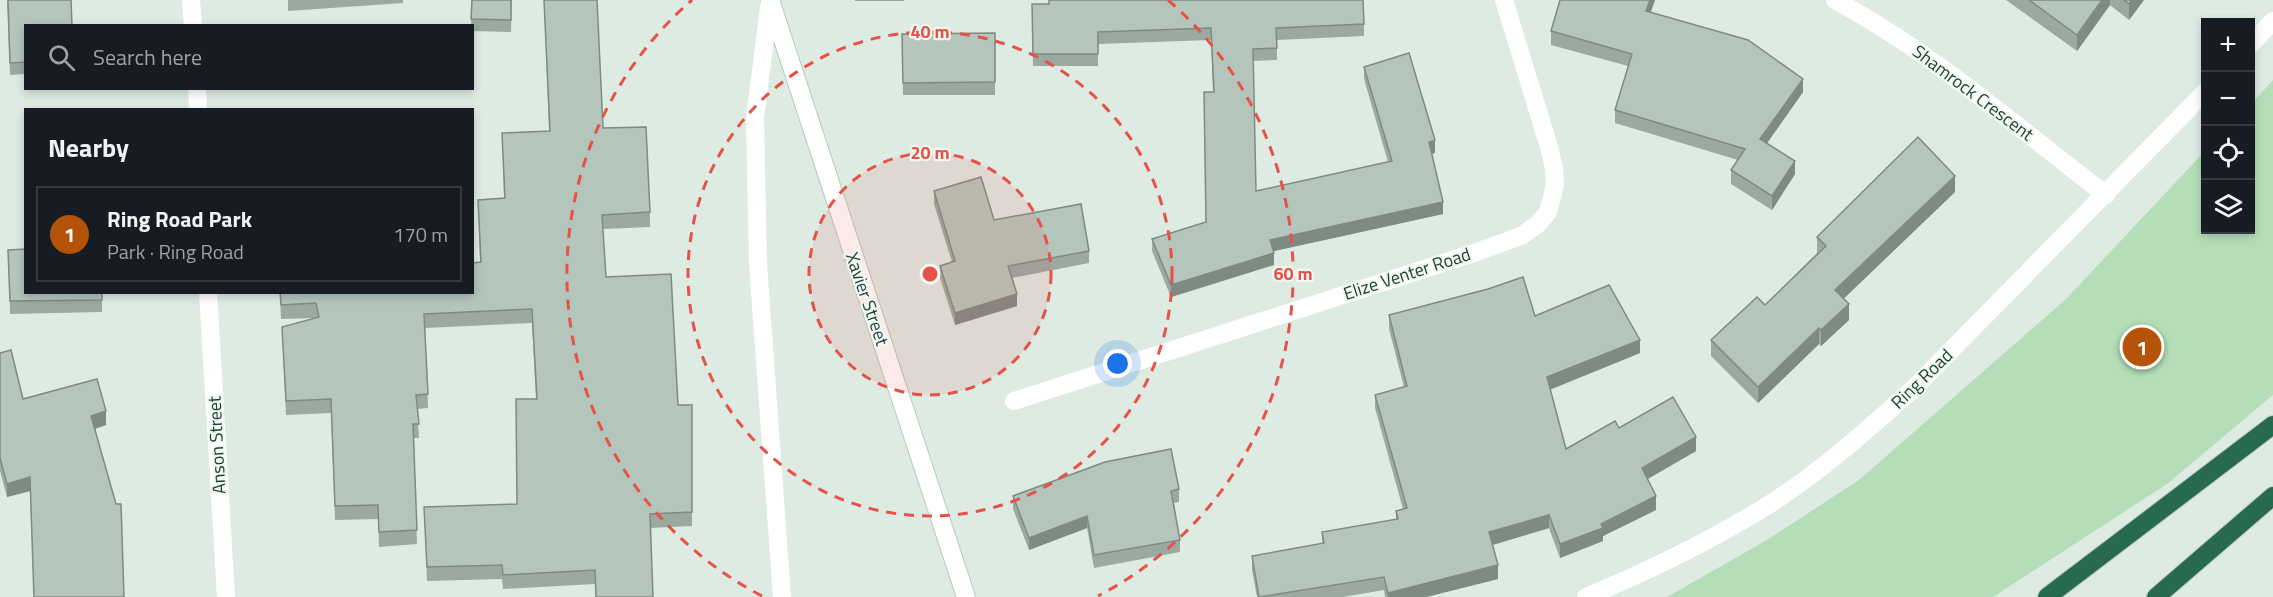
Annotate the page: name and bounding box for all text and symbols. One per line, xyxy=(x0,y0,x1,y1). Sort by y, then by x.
text: 40 m xyxy=(910,18,950,45)
map controls xyxy=(2201,18,2255,234)
button: + xyxy=(2201,18,2255,72)
search box xyxy=(24,24,474,90)
street label: Shamrock Crescent xyxy=(1907,38,2040,148)
text: Search here xyxy=(93,40,202,74)
icon: search xyxy=(45,41,78,74)
button: − xyxy=(2201,72,2255,126)
button: locate xyxy=(2201,126,2255,180)
text: Nearby xyxy=(48,128,129,167)
text: 20 m xyxy=(910,139,950,166)
button: layers xyxy=(2201,180,2255,234)
text: Ring Road Park xyxy=(107,202,252,236)
text: 1 xyxy=(64,219,75,250)
text: 170 m xyxy=(393,219,448,250)
text: Park · Ring Road xyxy=(107,236,244,267)
street label: Elize Venter Road xyxy=(1340,240,1474,307)
street label: Xavier Street xyxy=(839,248,896,350)
text: 60 m xyxy=(1273,260,1313,287)
centre of rings xyxy=(920,264,940,284)
pin: 1 xyxy=(2122,324,2162,370)
street label: Ring Road xyxy=(1885,342,1959,415)
your location xyxy=(1103,349,1132,378)
street label: Anson Street xyxy=(200,395,233,495)

